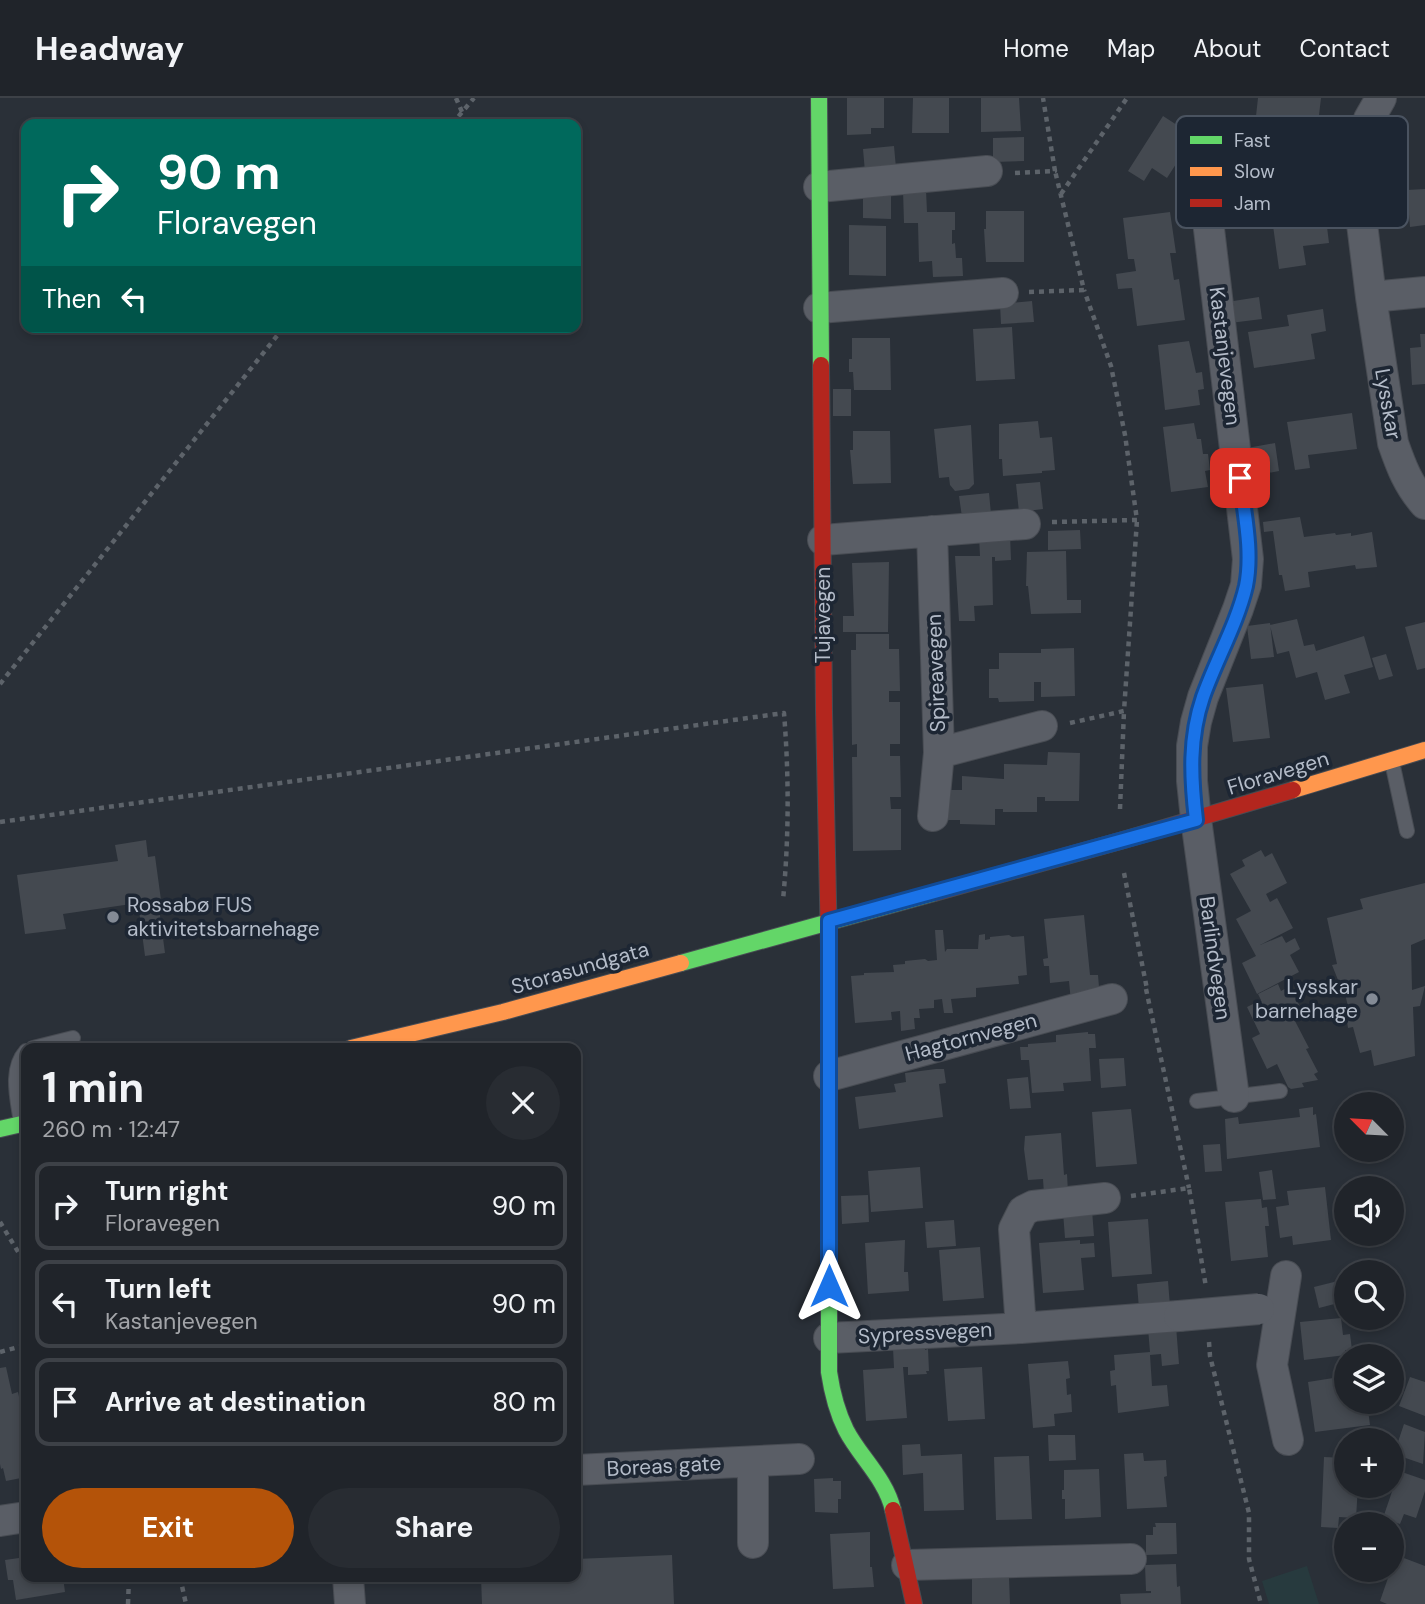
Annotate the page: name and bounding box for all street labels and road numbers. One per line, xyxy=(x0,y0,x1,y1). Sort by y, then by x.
street label: Kastanjevegen xyxy=(1203,285,1247,427)
street label: Lysskar xyxy=(1368,366,1408,442)
street label: Tujavegen xyxy=(809,567,837,663)
street label: Spireavegen xyxy=(920,613,952,733)
street label: Floravegen xyxy=(1224,744,1332,802)
street label: Barlindvegen xyxy=(1192,894,1238,1022)
street label: Storasundgata xyxy=(508,935,652,1001)
street label: Hagtornvegen xyxy=(902,1006,1040,1068)
street label: Sypressvegen xyxy=(857,1315,993,1351)
street label: Boreas gate xyxy=(606,1449,722,1483)

